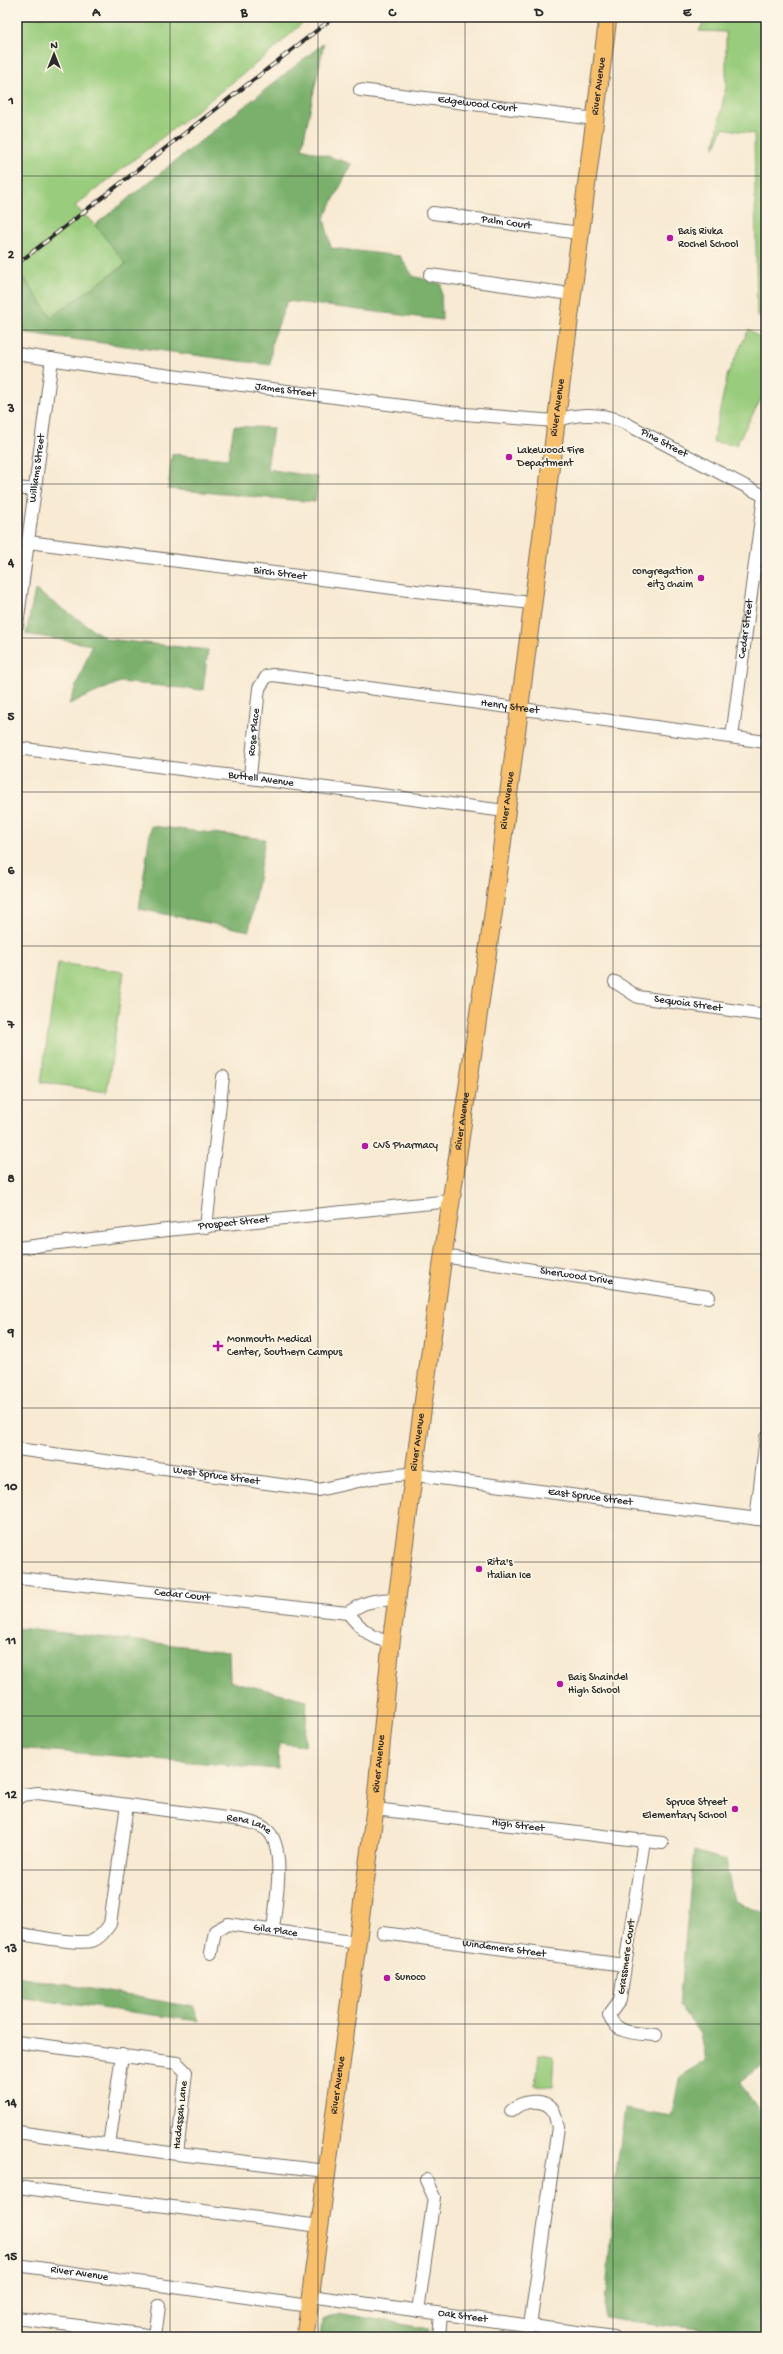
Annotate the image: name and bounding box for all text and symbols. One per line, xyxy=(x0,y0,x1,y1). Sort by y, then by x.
text: A xyxy=(91,6,101,21)
text: B xyxy=(240,6,249,21)
text: C xyxy=(387,6,397,21)
text: D xyxy=(534,6,544,21)
text: E xyxy=(683,6,692,21)
north arrow xyxy=(34,34,74,74)
text: N xyxy=(50,40,58,52)
street label: River Avenue xyxy=(589,56,609,116)
text: 1 xyxy=(7,94,14,109)
street label: Edgewood Court xyxy=(437,94,519,115)
street label: Palm Court xyxy=(480,214,534,233)
place label: Bais Rivka Rochel School xyxy=(677,226,739,251)
marker: Bais Rivka Rochel School xyxy=(665,233,675,243)
text: 2 xyxy=(8,248,15,263)
street label: River Avenue xyxy=(548,378,568,437)
street label: James Street xyxy=(254,381,318,401)
text: 3 xyxy=(7,402,15,417)
street label: Pine Street xyxy=(637,426,691,461)
street label: Williams Street xyxy=(27,432,48,503)
place label: Lakewood Fire Department xyxy=(516,445,585,470)
marker: Lakewood Fire Department xyxy=(504,452,514,462)
text: 4 xyxy=(7,556,15,571)
street label: Birch Street xyxy=(252,564,309,583)
place label: congregation eitz chaim xyxy=(632,566,694,591)
marker: congregation eitz chaim xyxy=(696,573,706,583)
street label: Cedar Street xyxy=(736,597,756,660)
street label: Henry Street xyxy=(480,697,541,717)
street label: Rose Place xyxy=(246,707,263,757)
text: 5 xyxy=(8,710,15,725)
street label: Buttell Avenue xyxy=(226,769,295,790)
street label: River Avenue xyxy=(498,770,517,830)
text: 6 xyxy=(8,864,15,879)
street label: Sequoia Street xyxy=(653,993,724,1015)
text: 7 xyxy=(7,1018,16,1033)
street label: River Avenue xyxy=(453,1091,473,1151)
place label: CVS Pharmacy xyxy=(373,1140,438,1152)
marker: CVS Pharmacy xyxy=(360,1141,370,1151)
text: 8 xyxy=(7,1172,15,1187)
street label: Prospect Street xyxy=(197,1213,271,1233)
street label: Sherwood Drive xyxy=(539,1265,614,1288)
text: 9 xyxy=(7,1326,15,1341)
place label: Monmouth Medical Center, Southern Campus xyxy=(227,1334,343,1359)
marker: Monmouth Medical Center, Southern Campus xyxy=(212,1340,224,1352)
street label: River Avenue xyxy=(408,1412,428,1472)
street label: West Spruce Street xyxy=(172,1464,262,1488)
text: 10 xyxy=(4,1480,18,1495)
street label: East Spruce Street xyxy=(547,1486,635,1509)
place label: Rita's Italian Ice xyxy=(487,1557,531,1582)
marker: Rita's Italian Ice xyxy=(474,1564,484,1574)
street label: Cedar Court xyxy=(154,1587,212,1605)
text: 11 xyxy=(5,1634,16,1649)
place label: Bais Shaindel High School xyxy=(567,1672,629,1697)
marker: Bais Shaindel High School xyxy=(555,1679,565,1689)
street label: River Avenue xyxy=(371,1734,388,1793)
text: 12 xyxy=(4,1788,17,1803)
place label: Spruce Street Elementary School xyxy=(642,1797,728,1822)
marker: Spruce Street Elementary School xyxy=(730,1804,740,1814)
street label: Rena Lane xyxy=(226,1812,274,1837)
street label: High Street xyxy=(491,1817,546,1835)
street label: Grassmere Court xyxy=(616,1917,638,1995)
street label: Gila Place xyxy=(252,1922,299,1940)
street label: Windemere Street xyxy=(461,1938,548,1961)
text: 13 xyxy=(4,1942,17,1957)
place label: Sunoco xyxy=(395,1972,426,1984)
marker: Sunoco xyxy=(382,1973,392,1983)
street label: River Avenue xyxy=(329,2055,348,2115)
street label: Hadassah Lane xyxy=(171,2080,191,2150)
text: 14 xyxy=(4,2096,18,2111)
text: 15 xyxy=(4,2250,17,2265)
street label: River Avenue xyxy=(50,2264,109,2284)
street label: Oak Street xyxy=(437,2307,490,2326)

